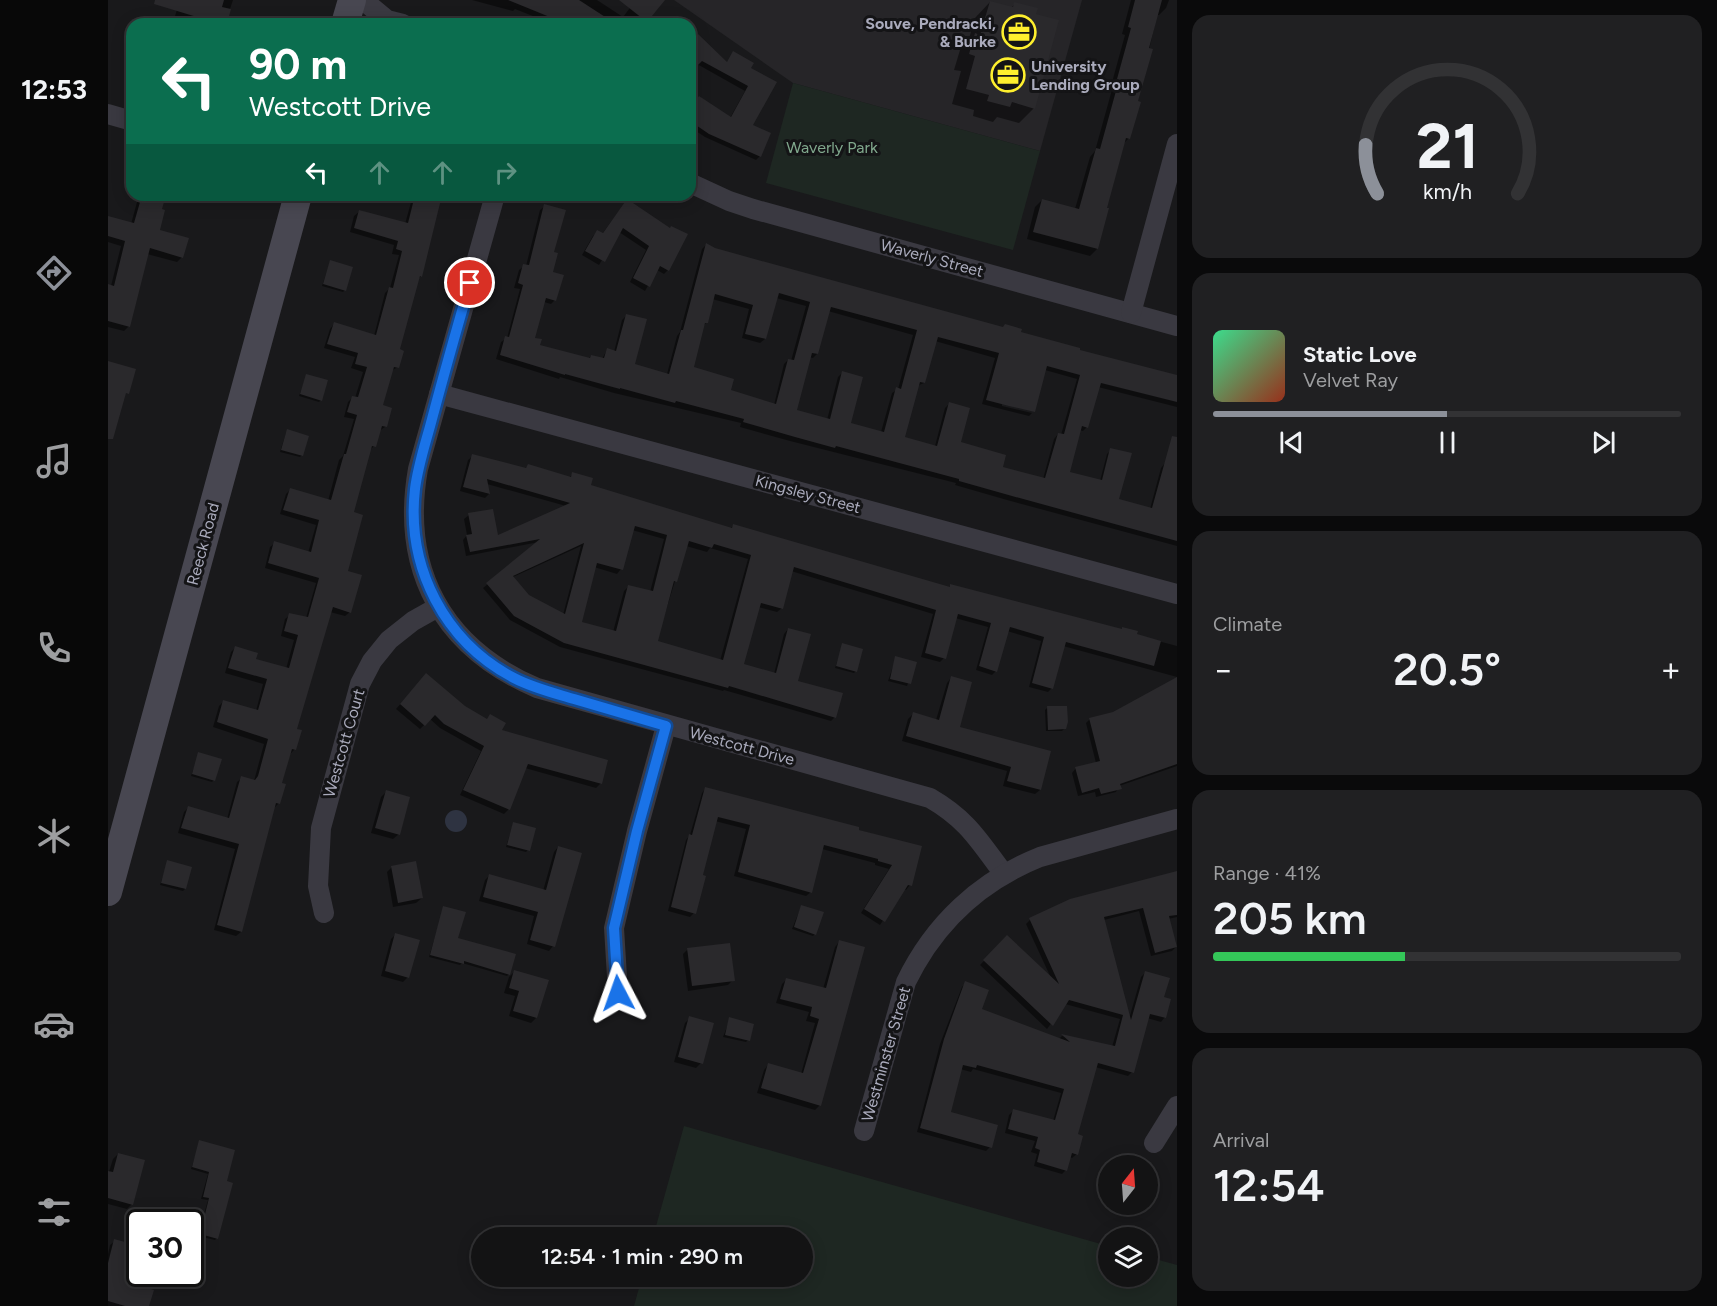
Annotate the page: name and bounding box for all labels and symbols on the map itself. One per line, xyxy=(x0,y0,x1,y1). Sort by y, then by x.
place label: Souve, Pendracki, & Burke xyxy=(865,14,996,51)
office icon: Souve, Pendracki, & Burke xyxy=(1001,14,1037,50)
office icon: University Lending Group xyxy=(990,57,1026,93)
place label: University Lending Group xyxy=(1031,57,1140,94)
park label: Waverly Park xyxy=(786,138,878,157)
street label: Waverly Street xyxy=(878,235,986,281)
pin xyxy=(444,257,495,308)
street label: Kingsley Street xyxy=(753,471,863,517)
street label: Reeck Road xyxy=(183,501,223,587)
street label: Westcott Court xyxy=(319,687,369,799)
street label: Westcott Drive xyxy=(687,723,797,769)
position arrow xyxy=(586,961,650,1025)
street label: Westminster Street xyxy=(858,984,914,1124)
north arrow xyxy=(1098,1155,1158,1215)
speed limit sign: 30 xyxy=(126,1209,204,1287)

